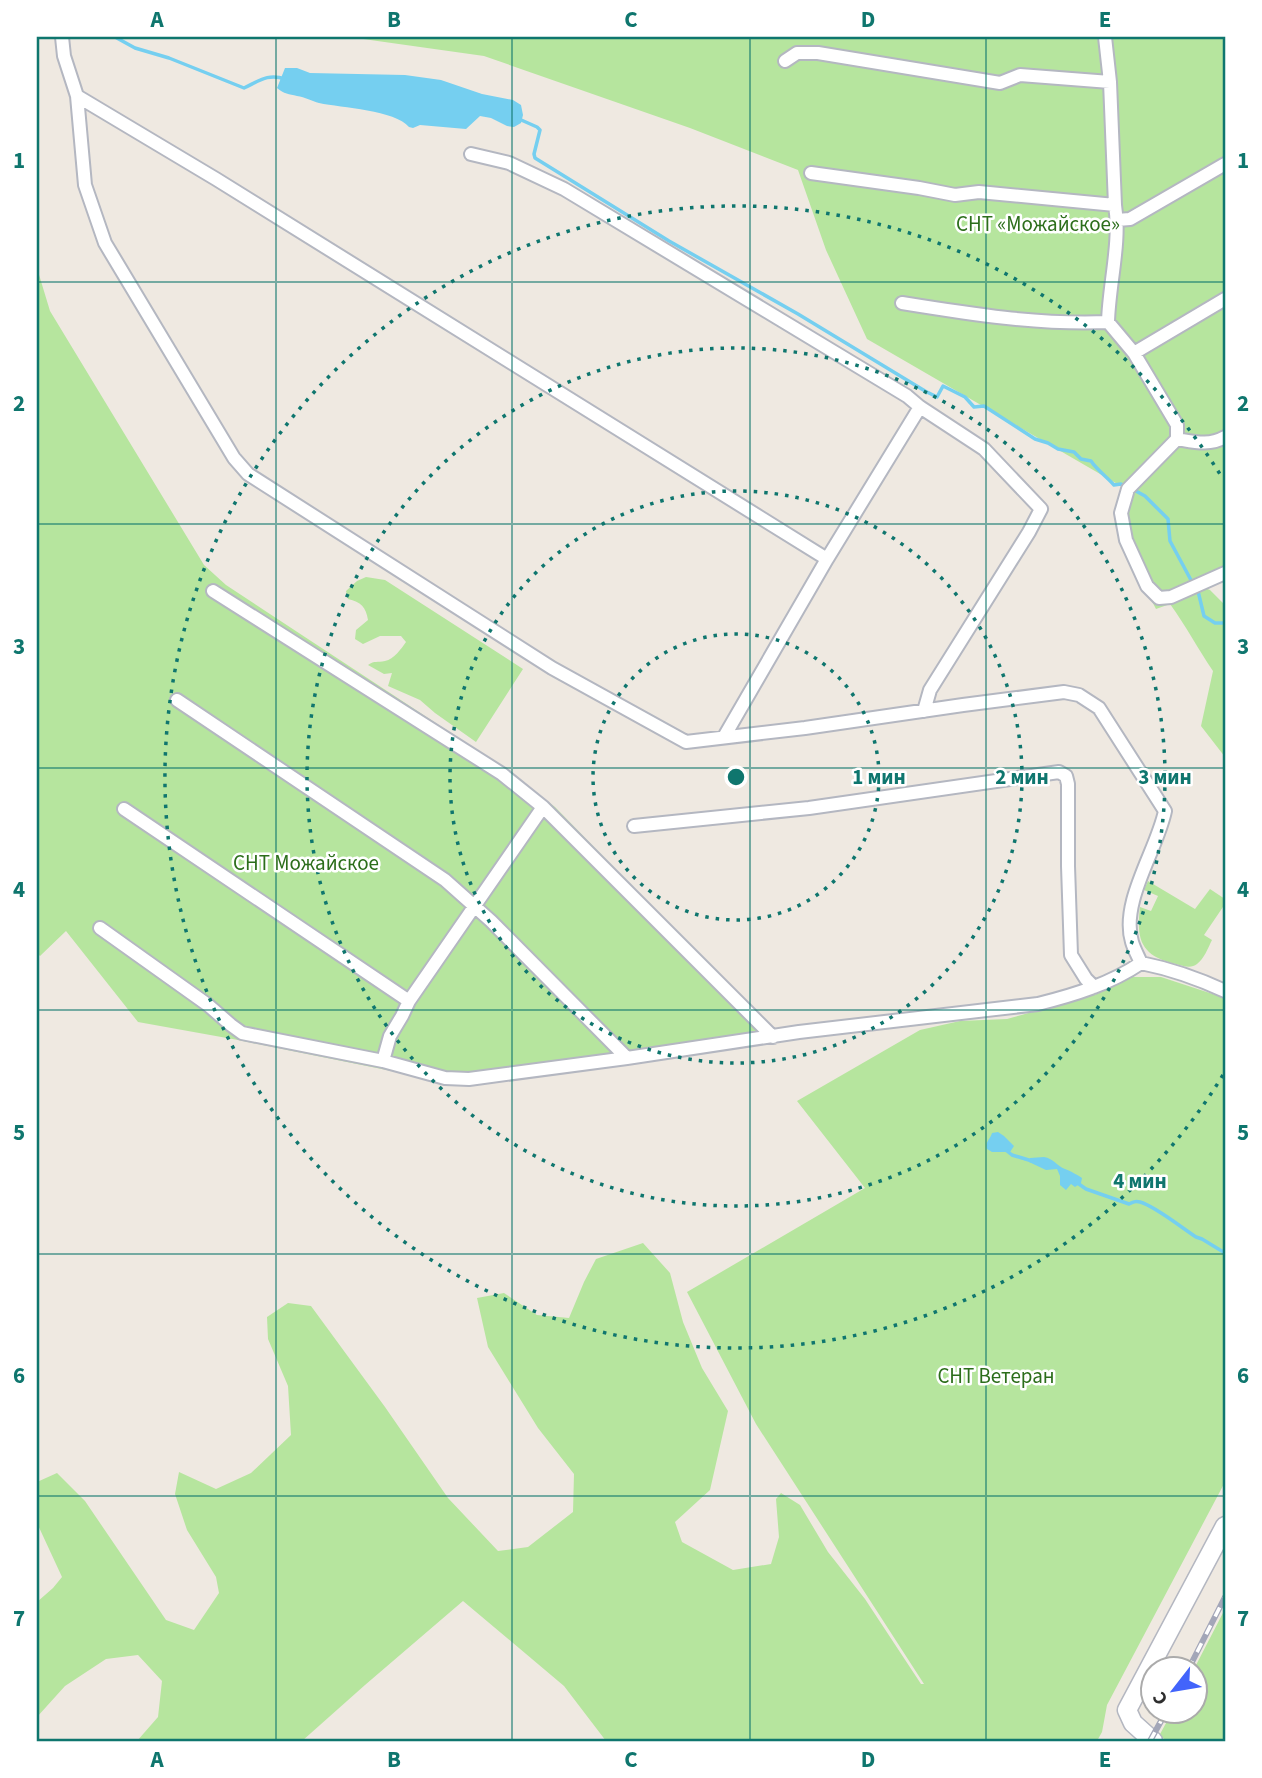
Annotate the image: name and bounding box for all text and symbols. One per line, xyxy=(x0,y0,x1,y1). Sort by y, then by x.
text: A xyxy=(149,3,164,36)
text: B xyxy=(387,3,401,36)
text: C xyxy=(624,3,638,36)
text: D xyxy=(861,3,875,36)
text: E xyxy=(1099,3,1111,36)
text: 1 xyxy=(13,144,25,177)
text: 1 xyxy=(1237,144,1249,177)
park label: СНТ «Можайское» xyxy=(956,209,1120,239)
text: 2 xyxy=(13,387,25,420)
text: 2 xyxy=(1237,387,1249,420)
text: 3 xyxy=(13,630,25,663)
text: 3 xyxy=(1237,630,1249,663)
text: 1 мин xyxy=(852,762,906,792)
text: 2 мин xyxy=(995,762,1049,792)
text: 3 мин xyxy=(1138,762,1192,792)
centre of rings xyxy=(724,765,748,789)
park label: СНТ Можайское xyxy=(233,848,379,878)
text: 4 xyxy=(13,873,25,906)
text: 4 xyxy=(1237,873,1249,906)
text: 5 xyxy=(13,1116,25,1149)
text: 5 xyxy=(1237,1116,1249,1149)
text: 4 мин xyxy=(1113,1166,1167,1196)
text: 6 xyxy=(13,1359,25,1392)
text: 6 xyxy=(1237,1359,1249,1392)
park label: СНТ Ветеран xyxy=(937,1361,1055,1391)
text: 7 xyxy=(13,1602,25,1635)
text: 7 xyxy=(1237,1602,1249,1635)
north arrow xyxy=(1140,1656,1210,1726)
text: С xyxy=(1146,1686,1175,1710)
text: A xyxy=(149,1743,164,1776)
text: B xyxy=(387,1743,401,1776)
text: C xyxy=(624,1743,638,1776)
text: D xyxy=(861,1743,875,1776)
text: E xyxy=(1099,1743,1111,1776)

